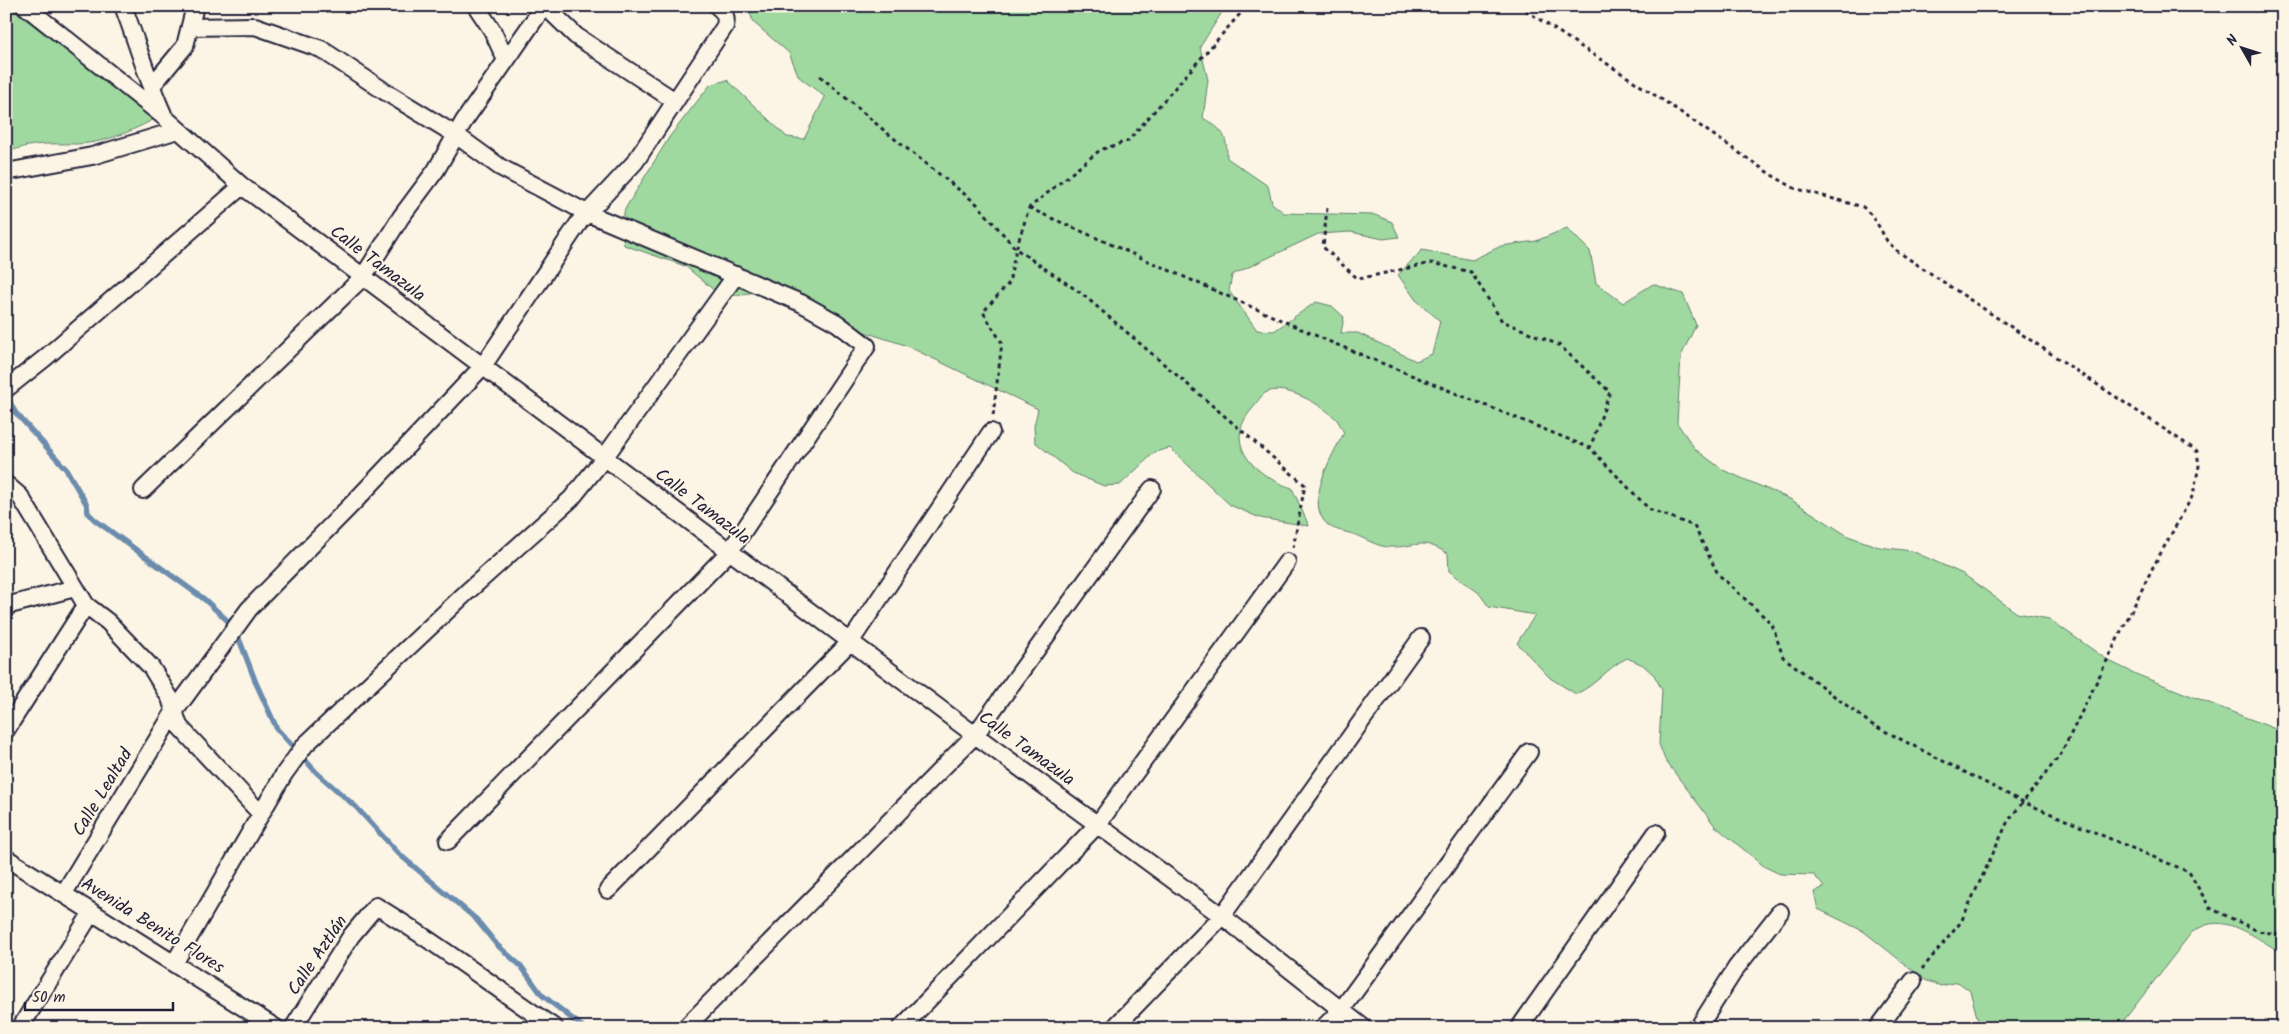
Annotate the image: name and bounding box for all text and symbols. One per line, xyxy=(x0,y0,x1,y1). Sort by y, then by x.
north arrow xyxy=(2216,22,2266,72)
text: N xyxy=(2221,30,2244,51)
street label: Calle Tamazula xyxy=(323,218,431,310)
street label: Calle Tamazula xyxy=(648,461,756,553)
street label: Calle Tamazula xyxy=(972,704,1081,794)
street label: Calle Lealtad xyxy=(65,742,142,842)
street label: Avenida Benito Flores xyxy=(75,870,230,982)
street label: Calle Aztlán xyxy=(281,910,356,1002)
scale bar xyxy=(25,979,172,1011)
text: 50 m xyxy=(32,986,66,1010)

